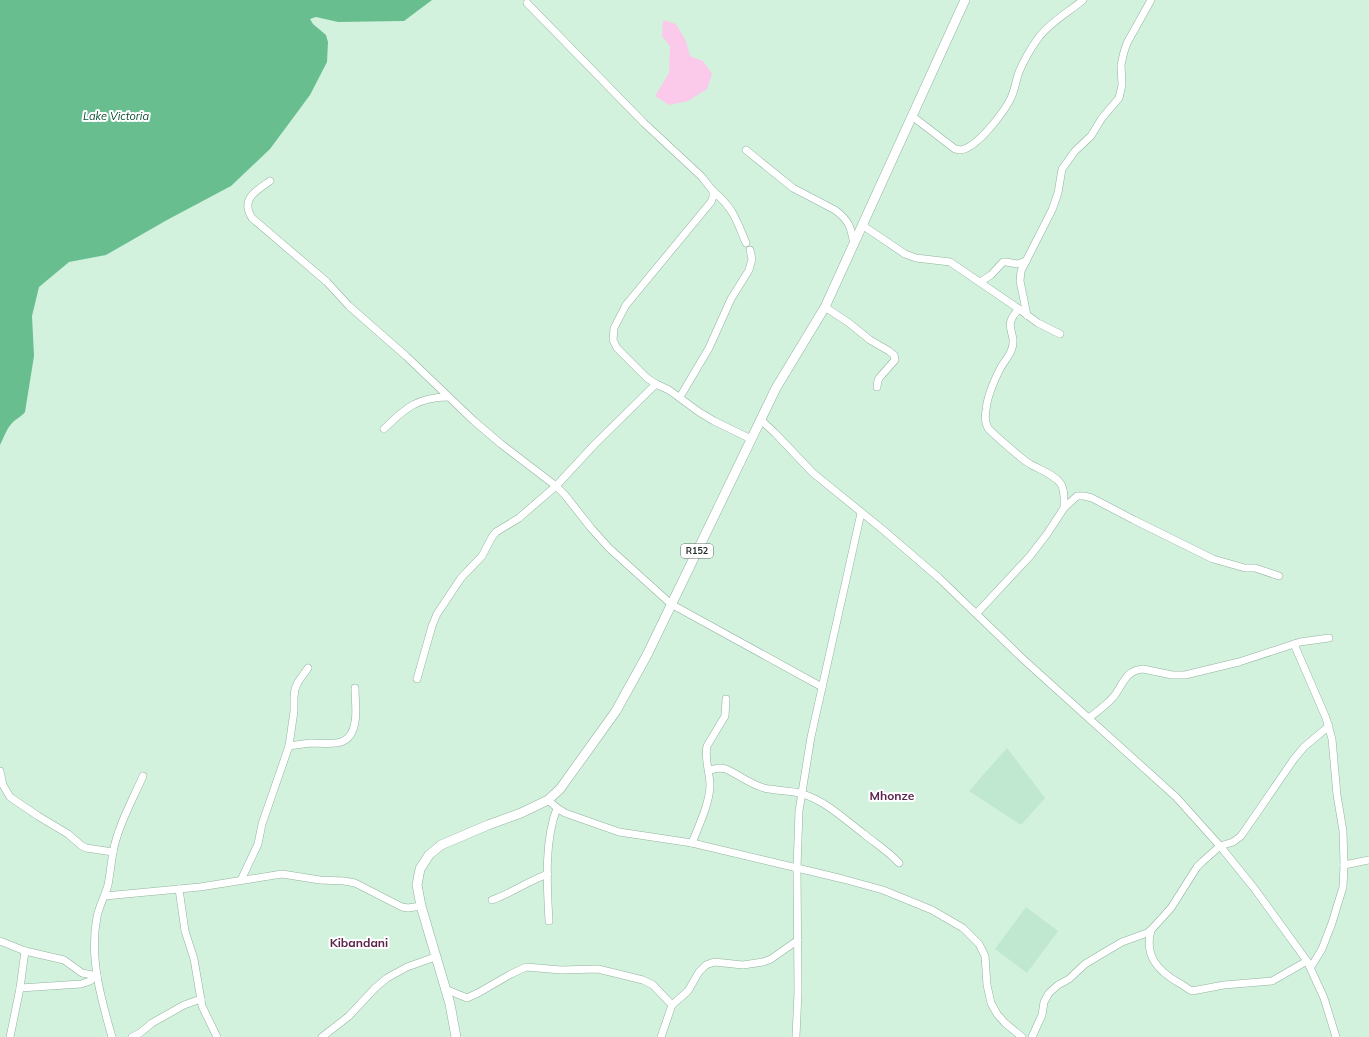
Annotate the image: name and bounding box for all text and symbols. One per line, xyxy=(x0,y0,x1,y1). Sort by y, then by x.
water label: Lake Victoria xyxy=(83,109,149,123)
road number: R152 xyxy=(681,544,713,558)
district label: Mhonze xyxy=(870,788,915,803)
district label: Kibandani xyxy=(330,935,388,950)

